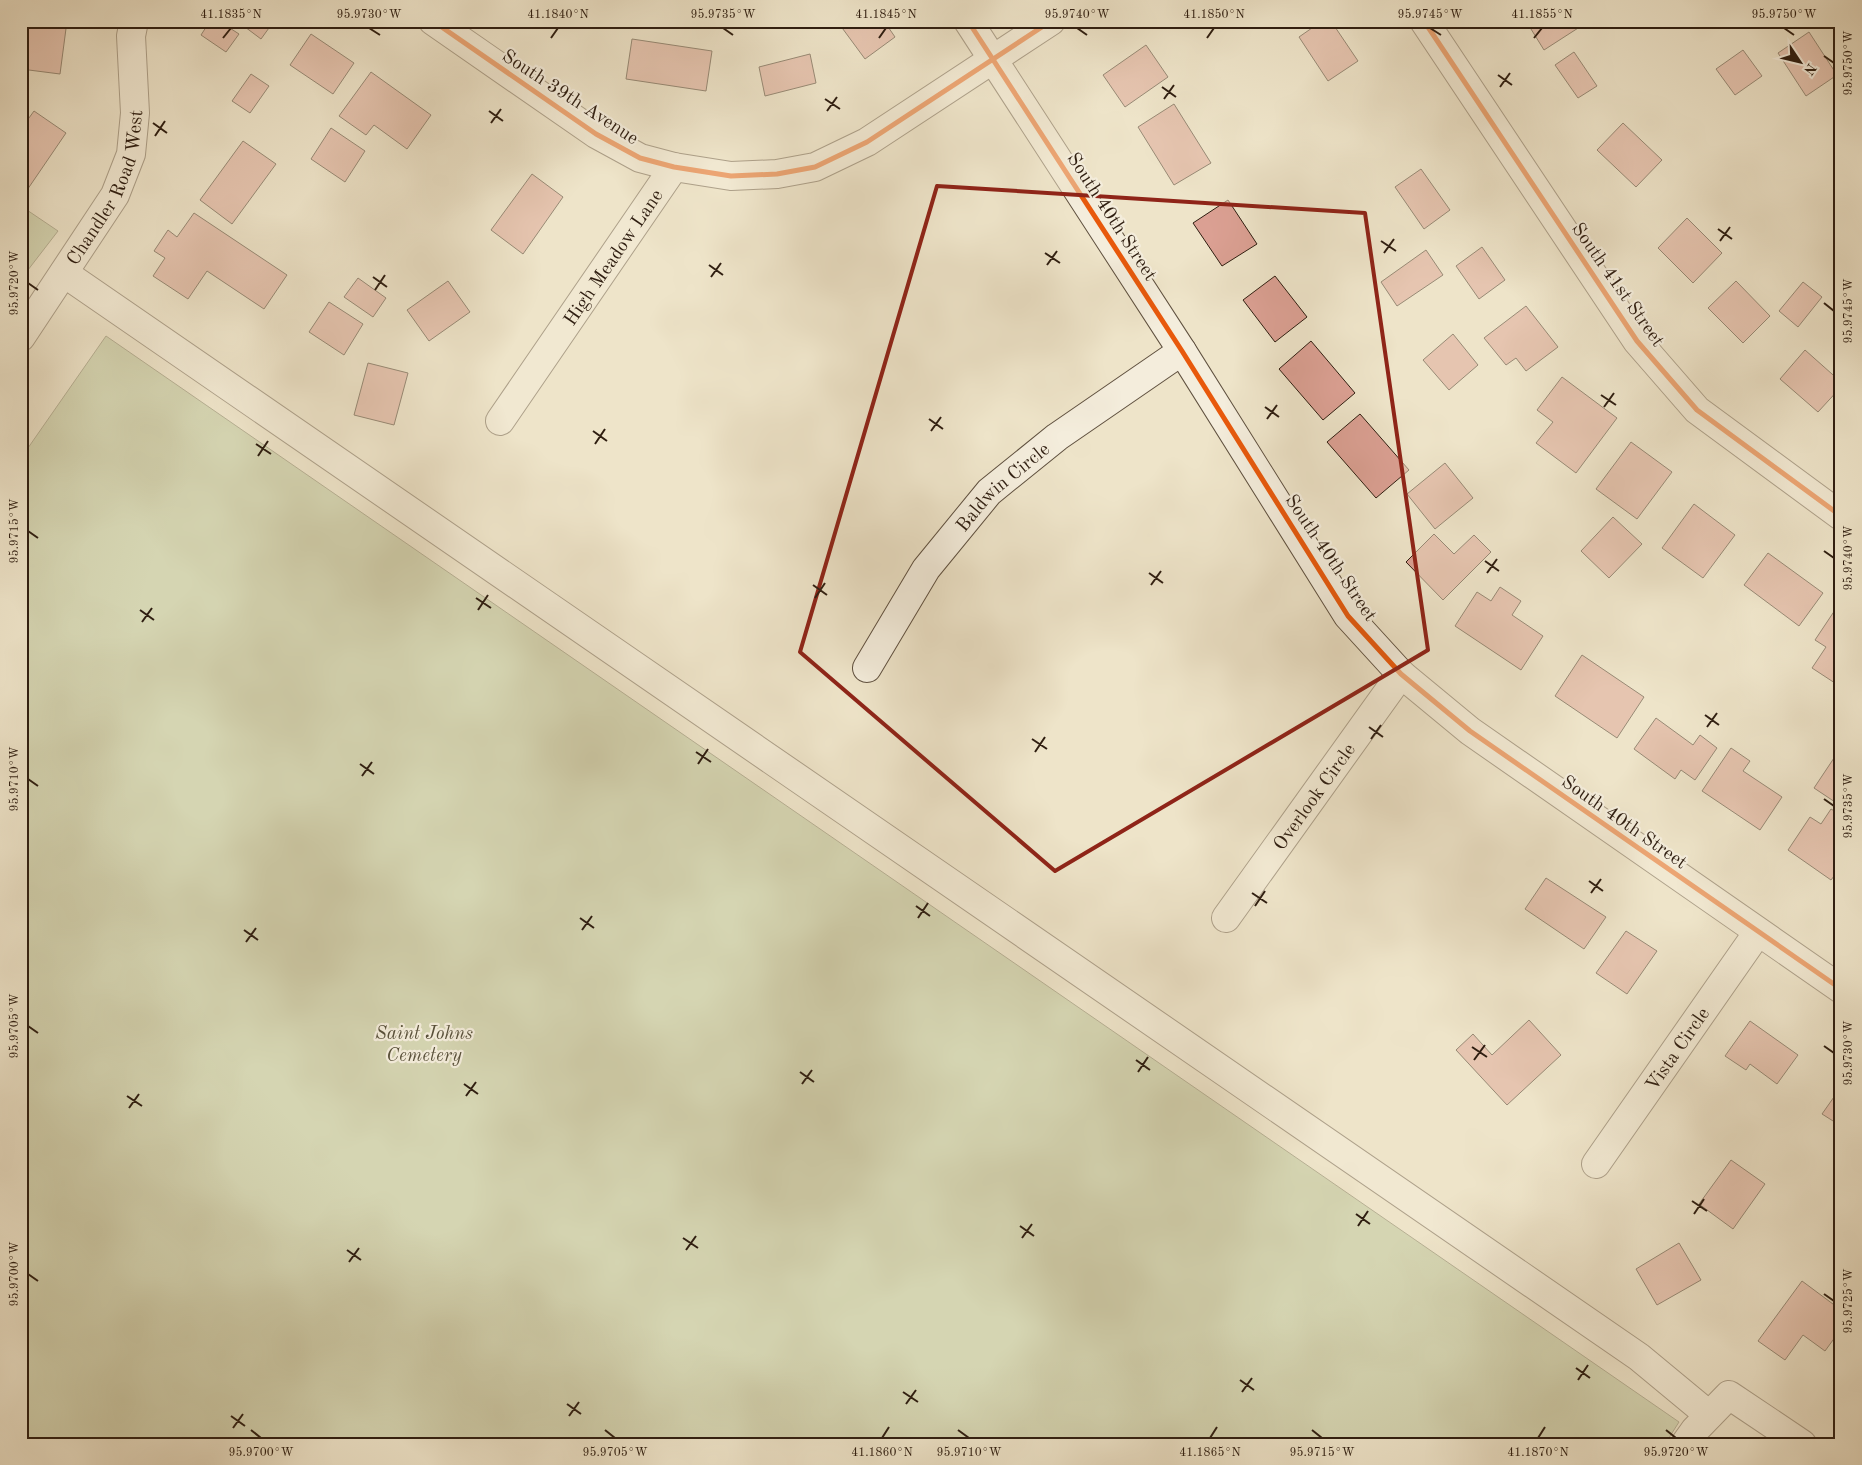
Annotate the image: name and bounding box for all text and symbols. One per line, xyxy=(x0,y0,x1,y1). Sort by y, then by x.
text: 41.1835°N xyxy=(200,8,262,21)
text: 95.9730°W xyxy=(337,8,402,21)
text: 95.9735°W xyxy=(691,8,756,21)
text: 41.1845°N xyxy=(855,8,917,21)
text: 95.9740°W xyxy=(1045,8,1110,21)
text: 41.1850°N xyxy=(1183,8,1245,21)
text: 95.9745°W xyxy=(1398,8,1463,21)
text: 41.1855°N xyxy=(1511,8,1573,21)
text: 95.9750°W xyxy=(1752,8,1817,21)
text: 41.1840°N xyxy=(527,9,589,21)
text: 95.9750°W xyxy=(1842,30,1855,95)
north arrow xyxy=(1774,38,1824,88)
street label: South 39th Avenue xyxy=(498,47,641,149)
text: N xyxy=(1801,60,1819,78)
street label: Chandler Road West xyxy=(64,109,147,269)
street label: South 40th Street xyxy=(1063,150,1159,285)
street label: High Meadow Lane xyxy=(561,187,668,330)
street label: South 41st Street xyxy=(1567,220,1667,351)
text: 95.9720°W xyxy=(8,250,21,315)
text: 95.9745°W xyxy=(1842,278,1855,343)
street label: Baldwin Circle xyxy=(954,440,1054,536)
street label: South 40th Street xyxy=(1281,492,1379,625)
text: 95.9715°W xyxy=(8,498,21,563)
text: 95.9740°W xyxy=(1842,525,1855,590)
street label: Overlook Circle xyxy=(1271,741,1360,854)
text: 95.9710°W xyxy=(8,746,21,811)
street label: South 40th Street xyxy=(1557,773,1690,873)
text: 95.9735°W xyxy=(1842,773,1855,838)
text: 95.9705°W xyxy=(8,993,21,1058)
street label: Vista Circle xyxy=(1643,1005,1714,1095)
text: 95.9730°W xyxy=(1842,1020,1855,1085)
park label: Saint Johns Cemetery xyxy=(375,1025,473,1066)
text: 95.9700°W xyxy=(8,1241,21,1306)
text: 95.9725°W xyxy=(1842,1268,1855,1333)
text: 95.9700°W xyxy=(229,1446,294,1459)
text: 95.9705°W xyxy=(583,1446,648,1459)
text: 95.9710°W xyxy=(937,1446,1002,1459)
text: 41.1865°N xyxy=(1179,1446,1241,1459)
text: 95.9715°W xyxy=(1290,1446,1355,1459)
text: 95.9720°W xyxy=(1644,1446,1709,1459)
text: 41.1860°N xyxy=(851,1447,913,1459)
text: 41.1870°N xyxy=(1507,1447,1569,1459)

